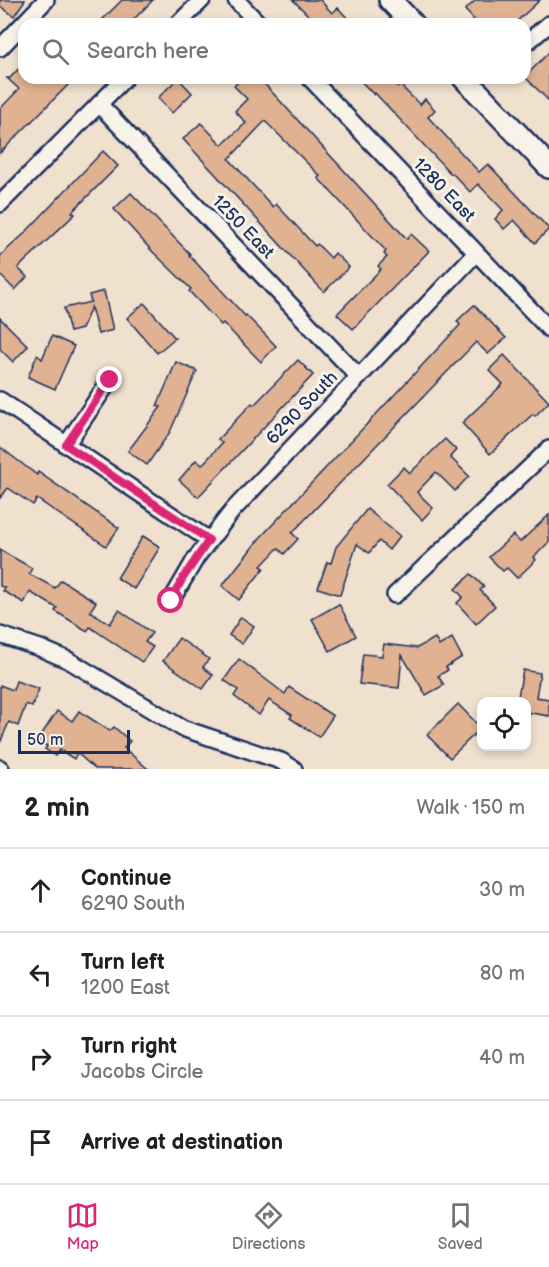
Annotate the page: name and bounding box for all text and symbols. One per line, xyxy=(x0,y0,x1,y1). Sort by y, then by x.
search box xyxy=(18,18,531,84)
icon: search xyxy=(39,35,72,68)
text: Search here xyxy=(87,38,209,65)
street label: 1280 East xyxy=(409,154,480,226)
street label: 1250 East xyxy=(208,191,279,263)
route end xyxy=(96,366,122,392)
street label: 6290 South xyxy=(262,367,342,449)
route start xyxy=(157,587,183,613)
map controls xyxy=(477,697,531,751)
button: locate xyxy=(477,697,531,751)
scale bar xyxy=(18,727,130,754)
text: 50 m xyxy=(27,731,63,750)
text: 2 min xyxy=(24,793,90,824)
text: Walk · 150 m xyxy=(416,796,525,820)
text: Continue xyxy=(81,865,171,892)
icon: ahead xyxy=(24,874,57,907)
text: 30 m xyxy=(479,878,525,902)
text: 6290 South xyxy=(81,892,185,916)
text: Turn left xyxy=(81,949,165,976)
icon: left xyxy=(24,958,57,991)
text: 80 m xyxy=(480,962,525,986)
text: 1200 East xyxy=(81,976,170,1000)
text: Turn right xyxy=(81,1033,177,1060)
icon: right xyxy=(24,1042,57,1075)
text: 40 m xyxy=(479,1046,525,1070)
text: Jacobs Circle xyxy=(81,1060,203,1084)
icon: arrive xyxy=(24,1126,57,1159)
text: Arrive at destination xyxy=(81,1129,283,1156)
tab: Map xyxy=(66,1199,99,1254)
tab: Directions xyxy=(232,1199,305,1254)
tab: Saved xyxy=(438,1199,483,1254)

